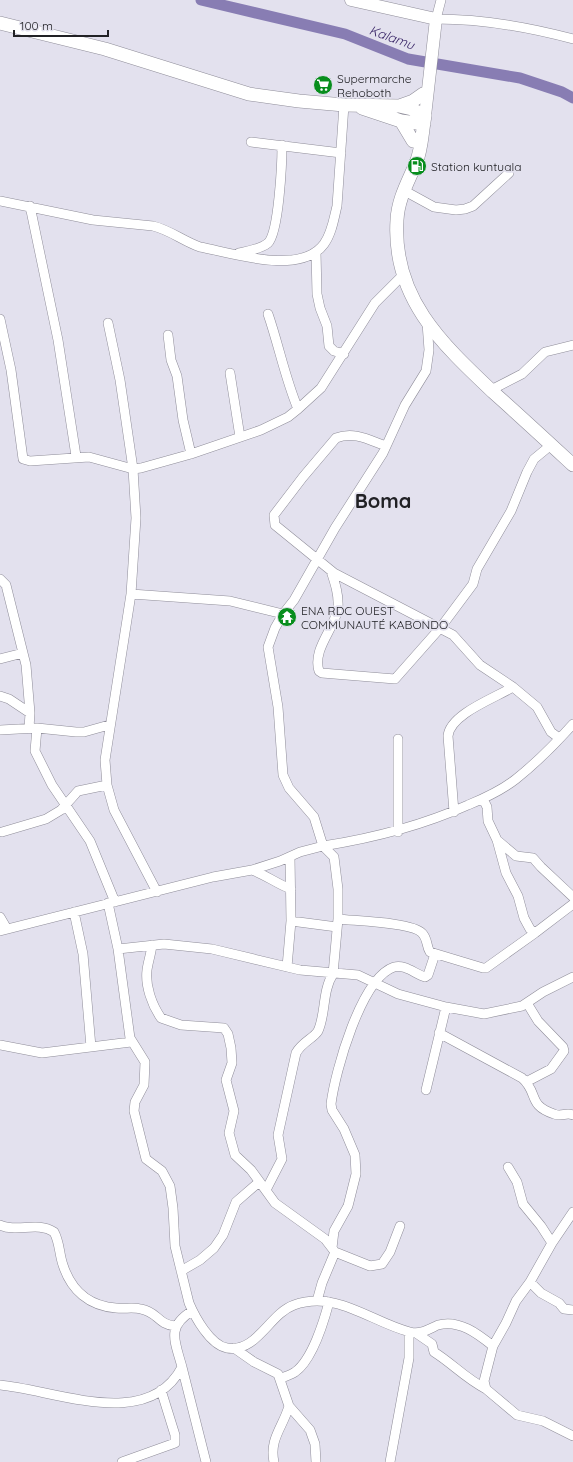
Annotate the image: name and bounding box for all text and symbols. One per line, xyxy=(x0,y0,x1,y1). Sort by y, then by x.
scale bar xyxy=(14,12,108,38)
text: 100 m xyxy=(20,18,53,33)
water label: Kalamu xyxy=(367,21,417,53)
place label: Supermarche Rehoboth xyxy=(337,71,412,100)
supermarket icon: Supermarche Rehoboth xyxy=(312,74,334,96)
fuel station icon: Station kuntuala xyxy=(406,155,428,177)
place label: Station kuntuala xyxy=(431,159,522,174)
district label: Boma xyxy=(355,488,411,513)
place label: ENA RDC OUEST COMMUNAUTÉ KABONDO xyxy=(301,603,448,632)
temple icon: ENA RDC OUEST COMMUNAUTÉ KABONDO xyxy=(276,606,298,628)

